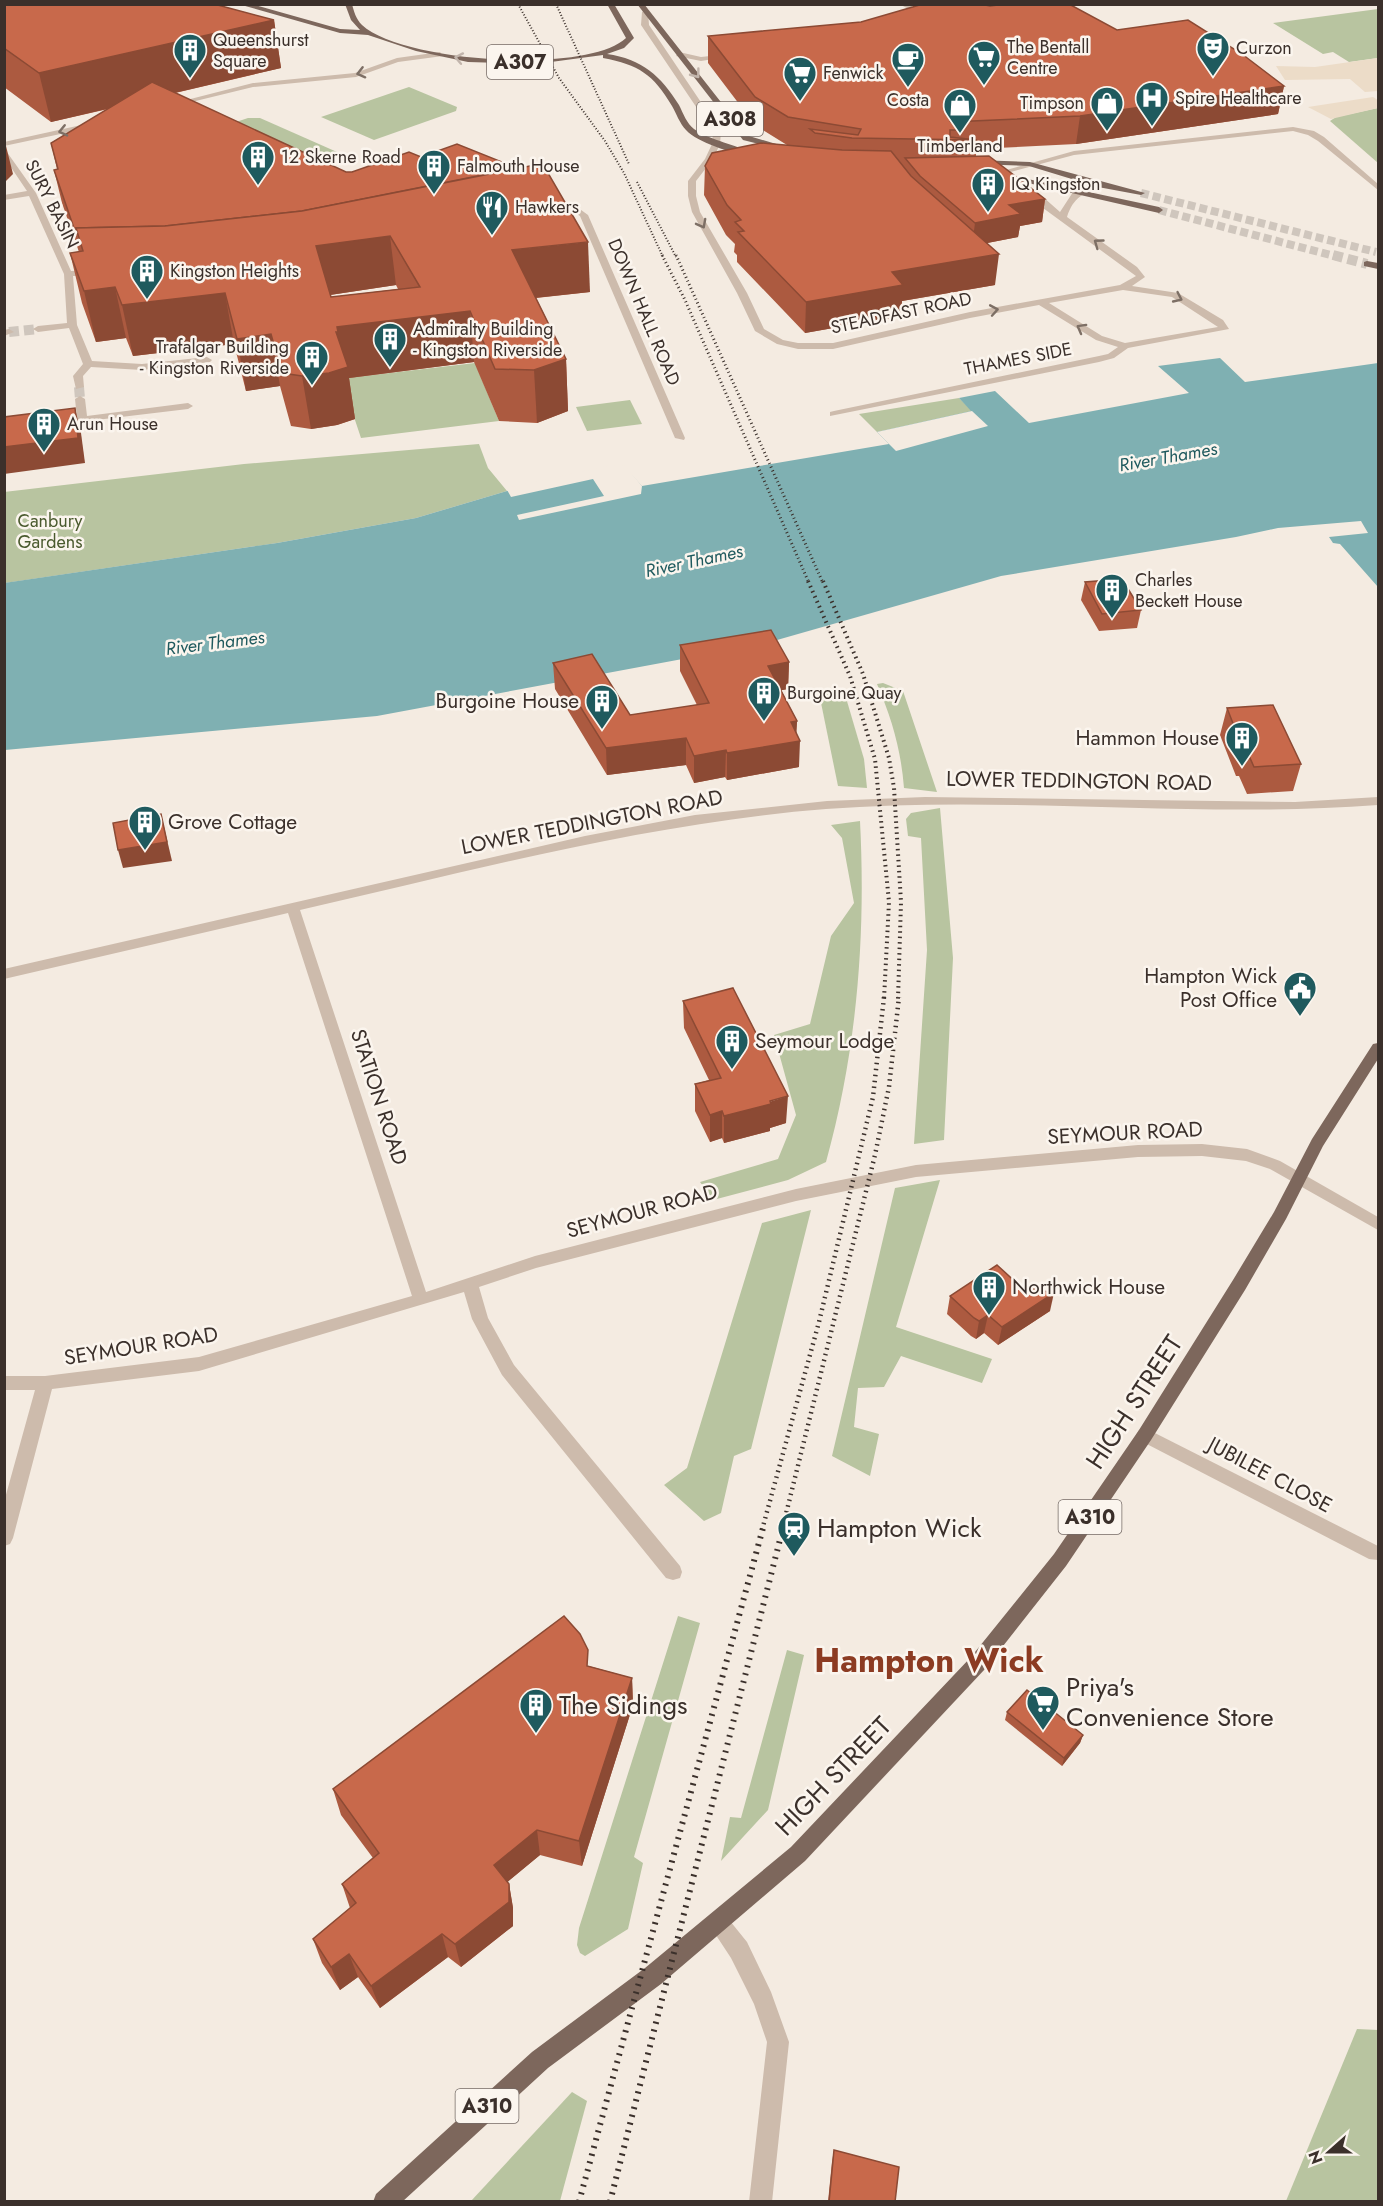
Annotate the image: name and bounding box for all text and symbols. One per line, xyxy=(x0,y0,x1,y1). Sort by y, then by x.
place label: Queenshurst Square xyxy=(213,27,309,74)
theatre icon: Curzon xyxy=(1195,30,1231,77)
building icon: Queenshurst Square xyxy=(172,32,208,79)
place label: The Bentall Centre xyxy=(1007,34,1090,81)
place label: Curzon xyxy=(1236,35,1292,61)
supermarket icon: The Bentall Centre xyxy=(966,39,1002,86)
cafe icon: Costa xyxy=(890,41,926,88)
road number: A307 xyxy=(487,45,553,79)
one-way arrow xyxy=(454,52,464,65)
supermarket icon: Fenwick xyxy=(782,55,818,102)
place label: Fenwick xyxy=(823,60,884,86)
one-way arrow xyxy=(356,66,366,79)
one-way arrow xyxy=(689,67,700,78)
hospital icon: Spire Healthcare xyxy=(1134,80,1170,127)
shop icon: Timpson xyxy=(1089,85,1125,132)
place label: Spire Healthcare xyxy=(1175,85,1302,111)
place label: Costa xyxy=(887,87,929,113)
shop icon: Timberland xyxy=(942,87,978,134)
place label: Timpson xyxy=(1020,90,1084,116)
road number: A308 xyxy=(697,102,763,136)
one-way arrow xyxy=(58,124,68,137)
place label: Timberland xyxy=(917,133,1003,159)
building icon: 12 Skerne Road xyxy=(240,139,276,186)
place label: 12 Skerne Road xyxy=(281,144,401,170)
building icon: Falmouth House xyxy=(416,148,452,195)
place label: Falmouth House xyxy=(457,153,579,179)
street label: SURY BASIN xyxy=(18,155,86,253)
building icon: IQ Kingston xyxy=(970,166,1006,213)
place label: IQ Kingston xyxy=(1011,171,1100,197)
restaurant icon: Hawkers xyxy=(474,189,510,236)
place label: Hawkers xyxy=(515,194,579,220)
one-way arrow xyxy=(695,218,706,228)
street label: DOWN HALL ROAD xyxy=(601,235,687,389)
one-way arrow xyxy=(1093,240,1104,251)
building icon: Kingston Heights xyxy=(129,253,165,300)
place label: Kingston Heights xyxy=(170,258,299,284)
street label: STEADFAST ROAD xyxy=(828,285,974,341)
one-way arrow xyxy=(1171,291,1182,303)
one-way arrow xyxy=(989,305,999,317)
place label: Admiralty Building - Kingston Riverside xyxy=(413,316,562,363)
building icon: Admiralty Building - Kingston Riverside xyxy=(372,321,408,368)
one-way arrow xyxy=(1077,324,1087,335)
place label: Trafalgar Building - Kingston Riverside xyxy=(140,334,289,381)
street label: THAMES SIDE xyxy=(962,336,1074,382)
building icon: Trafalgar Building - Kingston Riverside xyxy=(294,339,330,386)
building icon: Arun House xyxy=(26,406,62,453)
place label: Arun House xyxy=(67,411,158,437)
water label: River Thames xyxy=(1117,435,1220,478)
park label: Canbury Gardens xyxy=(17,508,83,555)
water label: River Thames xyxy=(643,538,746,584)
place label: Charles Beckett House xyxy=(1135,567,1243,614)
building icon: Charles Beckett House xyxy=(1094,572,1130,619)
water label: River Thames xyxy=(164,624,267,662)
building icon: Burgoine Quay xyxy=(746,675,782,722)
place label: Burgoine Quay xyxy=(787,680,902,706)
building icon: Burgoine House xyxy=(584,683,620,730)
place label: Burgoine House xyxy=(436,686,579,716)
building icon: Hammon House xyxy=(1224,720,1260,767)
place label: Hammon House xyxy=(1076,723,1219,753)
street label: LOWER TEDDINGTON ROAD xyxy=(946,764,1212,798)
street label: LOWER TEDDINGTON ROAD xyxy=(459,782,725,862)
building icon: Grove Cottage xyxy=(127,804,163,851)
place label: Grove Cottage xyxy=(168,807,297,837)
place label: Hampton Wick Post Office xyxy=(1144,961,1278,1015)
public building icon: Hampton Wick Post Office xyxy=(1282,970,1318,1017)
building icon: Seymour Lodge xyxy=(714,1023,750,1070)
street label: STATION ROAD xyxy=(343,1025,415,1169)
place label: Seymour Lodge xyxy=(755,1026,894,1056)
street label: SEYMOUR ROAD xyxy=(1047,1114,1203,1152)
street label: SEYMOUR ROAD xyxy=(563,1176,721,1246)
building icon: Northwick House xyxy=(971,1269,1007,1316)
place label: Northwick House xyxy=(1012,1272,1165,1302)
street label: SEYMOUR ROAD xyxy=(62,1319,220,1373)
street label: HIGH STREET xyxy=(1076,1327,1192,1477)
street label: JUBILEE CLOSE xyxy=(1200,1428,1337,1520)
road number: A310 xyxy=(1058,1500,1122,1534)
place label: Hampton Wick xyxy=(817,1509,982,1547)
station icon: Hampton Wick xyxy=(776,1510,812,1557)
district label: Hampton Wick xyxy=(814,1637,1044,1684)
place label: Priya's Convenience Store xyxy=(1066,1668,1274,1736)
supermarket icon: Priya's Convenience Store xyxy=(1025,1684,1061,1731)
place label: The Sidings xyxy=(559,1686,687,1724)
building icon: The Sidings xyxy=(518,1687,554,1734)
street label: HIGH STREET xyxy=(766,1708,900,1844)
road number: A310 xyxy=(456,2089,518,2123)
north arrow xyxy=(1299,2122,1359,2182)
text: N xyxy=(1302,2147,1328,2167)

